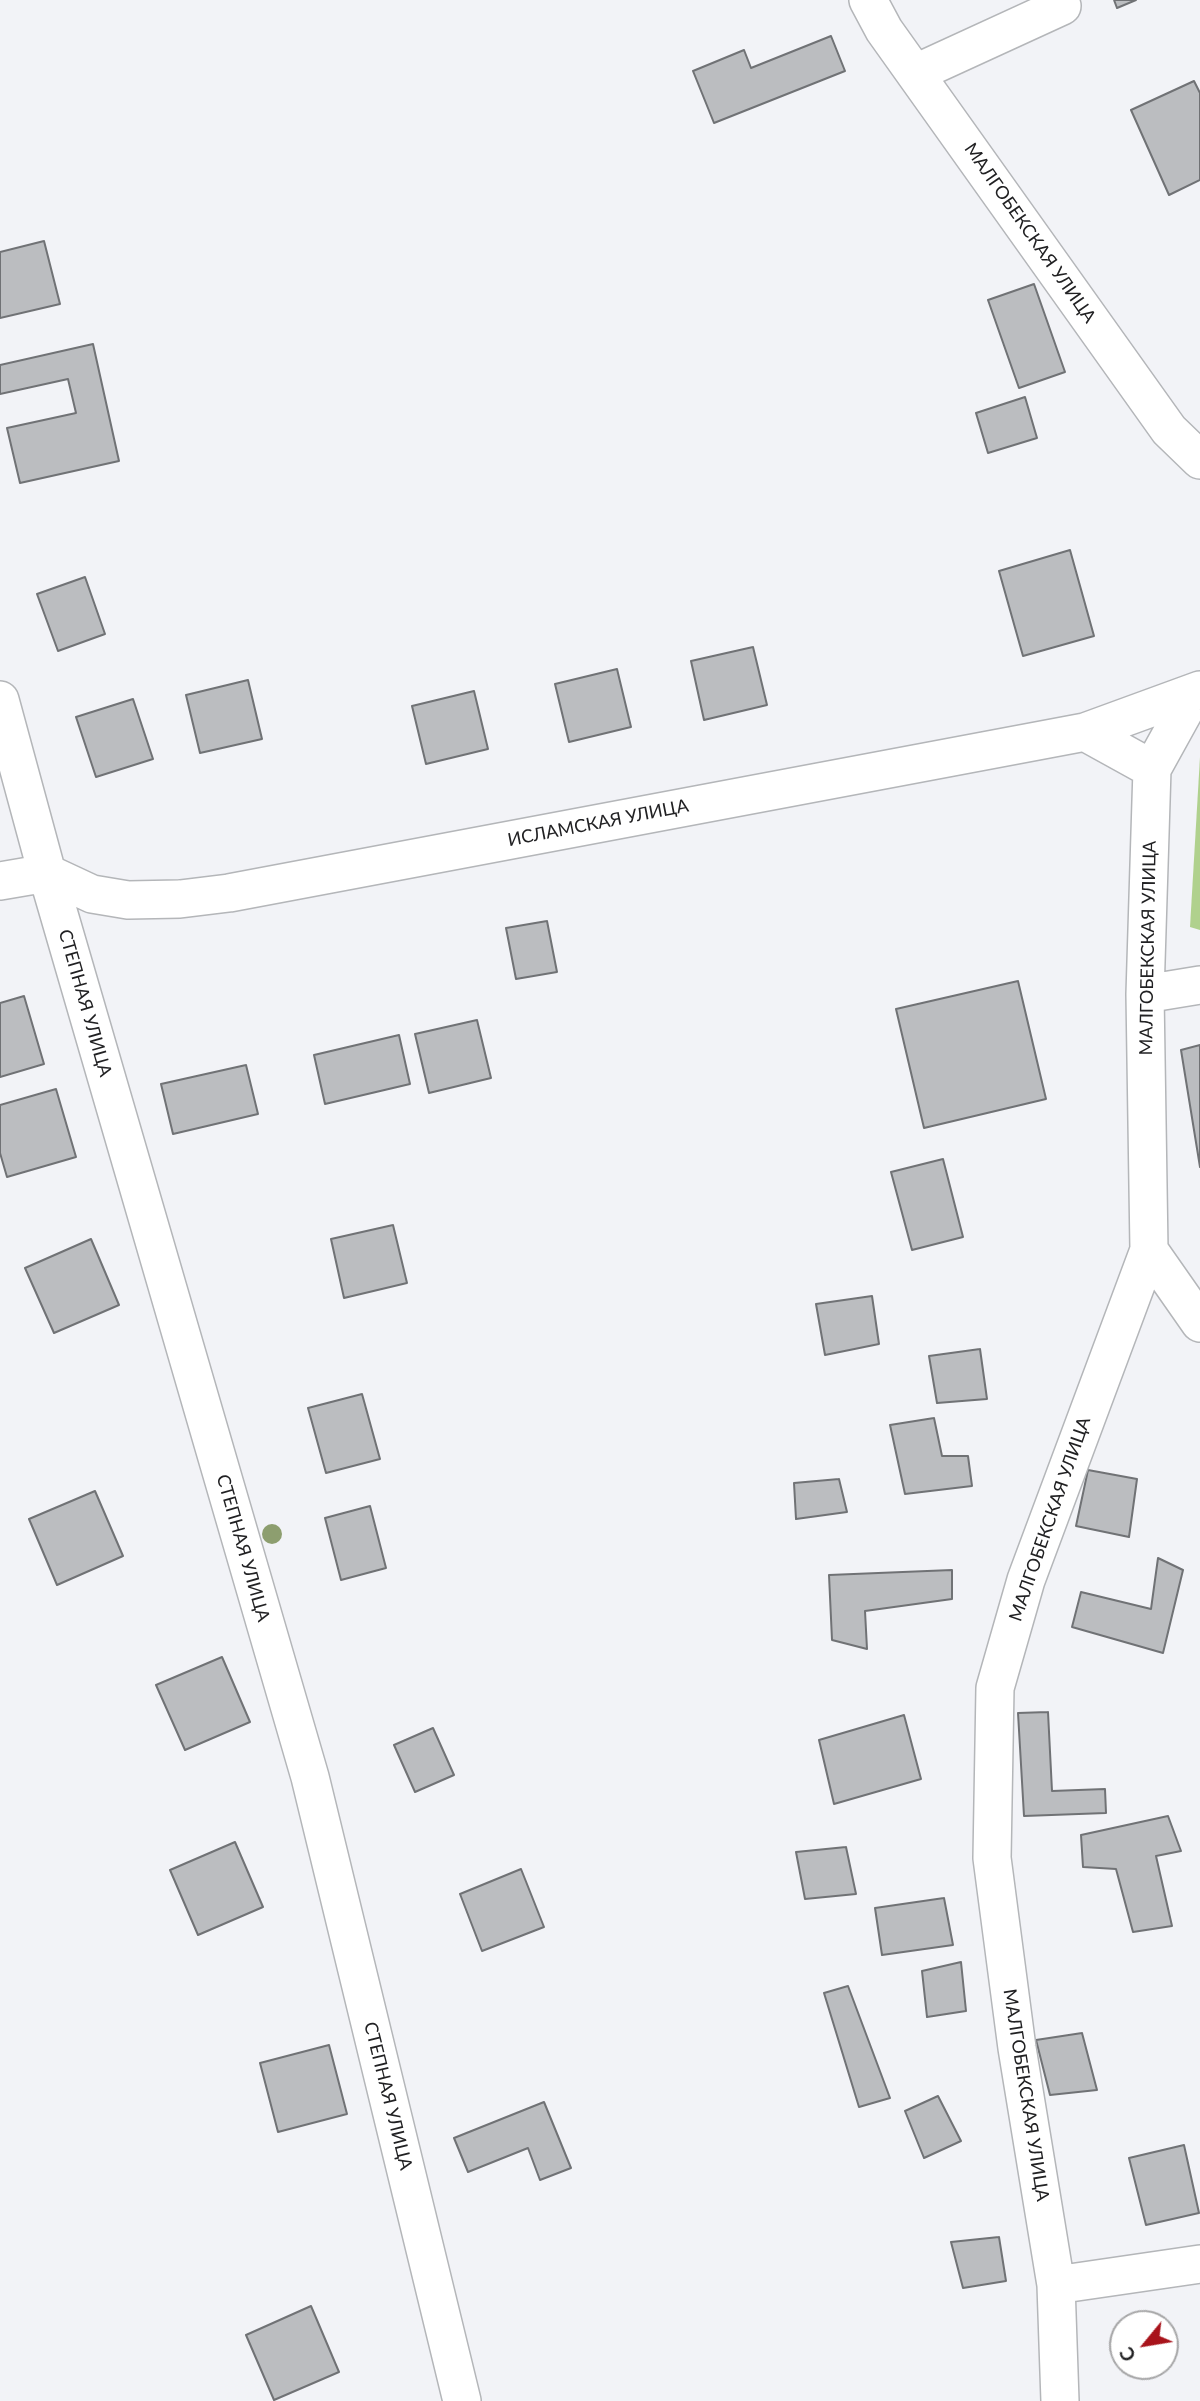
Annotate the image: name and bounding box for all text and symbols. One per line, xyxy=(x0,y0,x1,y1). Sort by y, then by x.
street label: МАЛГОБЕКСКАЯ УЛИЦА xyxy=(960,139,1100,327)
street label: ИСЛАМСКАЯ УЛИЦА xyxy=(506,795,690,851)
street label: МАЛГОБЕКСКАЯ УЛИЦА xyxy=(1135,840,1161,1056)
street label: СТЕПНАЯ УЛИЦА xyxy=(54,927,116,1079)
street label: МАЛГОБЕКСКАЯ УЛИЦА xyxy=(1005,1414,1095,1624)
street label: СТЕПНАЯ УЛИЦА xyxy=(212,1472,274,1624)
street label: МАЛГОБЕКСКАЯ УЛИЦА xyxy=(999,1987,1053,2203)
street label: СТЕПНАЯ УЛИЦА xyxy=(359,2020,417,2172)
north arrow xyxy=(1109,2310,1179,2380)
text: С xyxy=(1114,2344,1140,2366)

